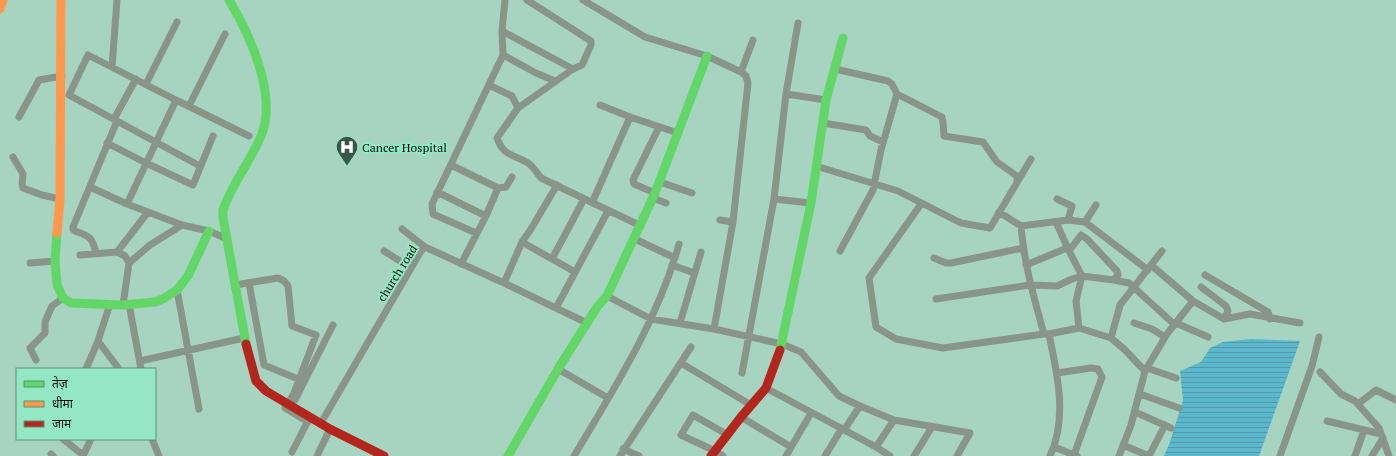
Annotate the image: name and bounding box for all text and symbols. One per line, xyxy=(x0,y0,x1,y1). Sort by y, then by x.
hospital icon: Cancer Hospital xyxy=(334,134,360,167)
place label: Cancer Hospital xyxy=(362,140,447,155)
street label: church road xyxy=(374,242,420,304)
legend xyxy=(16,368,156,440)
text: तेज़ xyxy=(52,376,69,391)
text: धीमा xyxy=(52,396,74,411)
text: जाम xyxy=(52,416,72,431)

